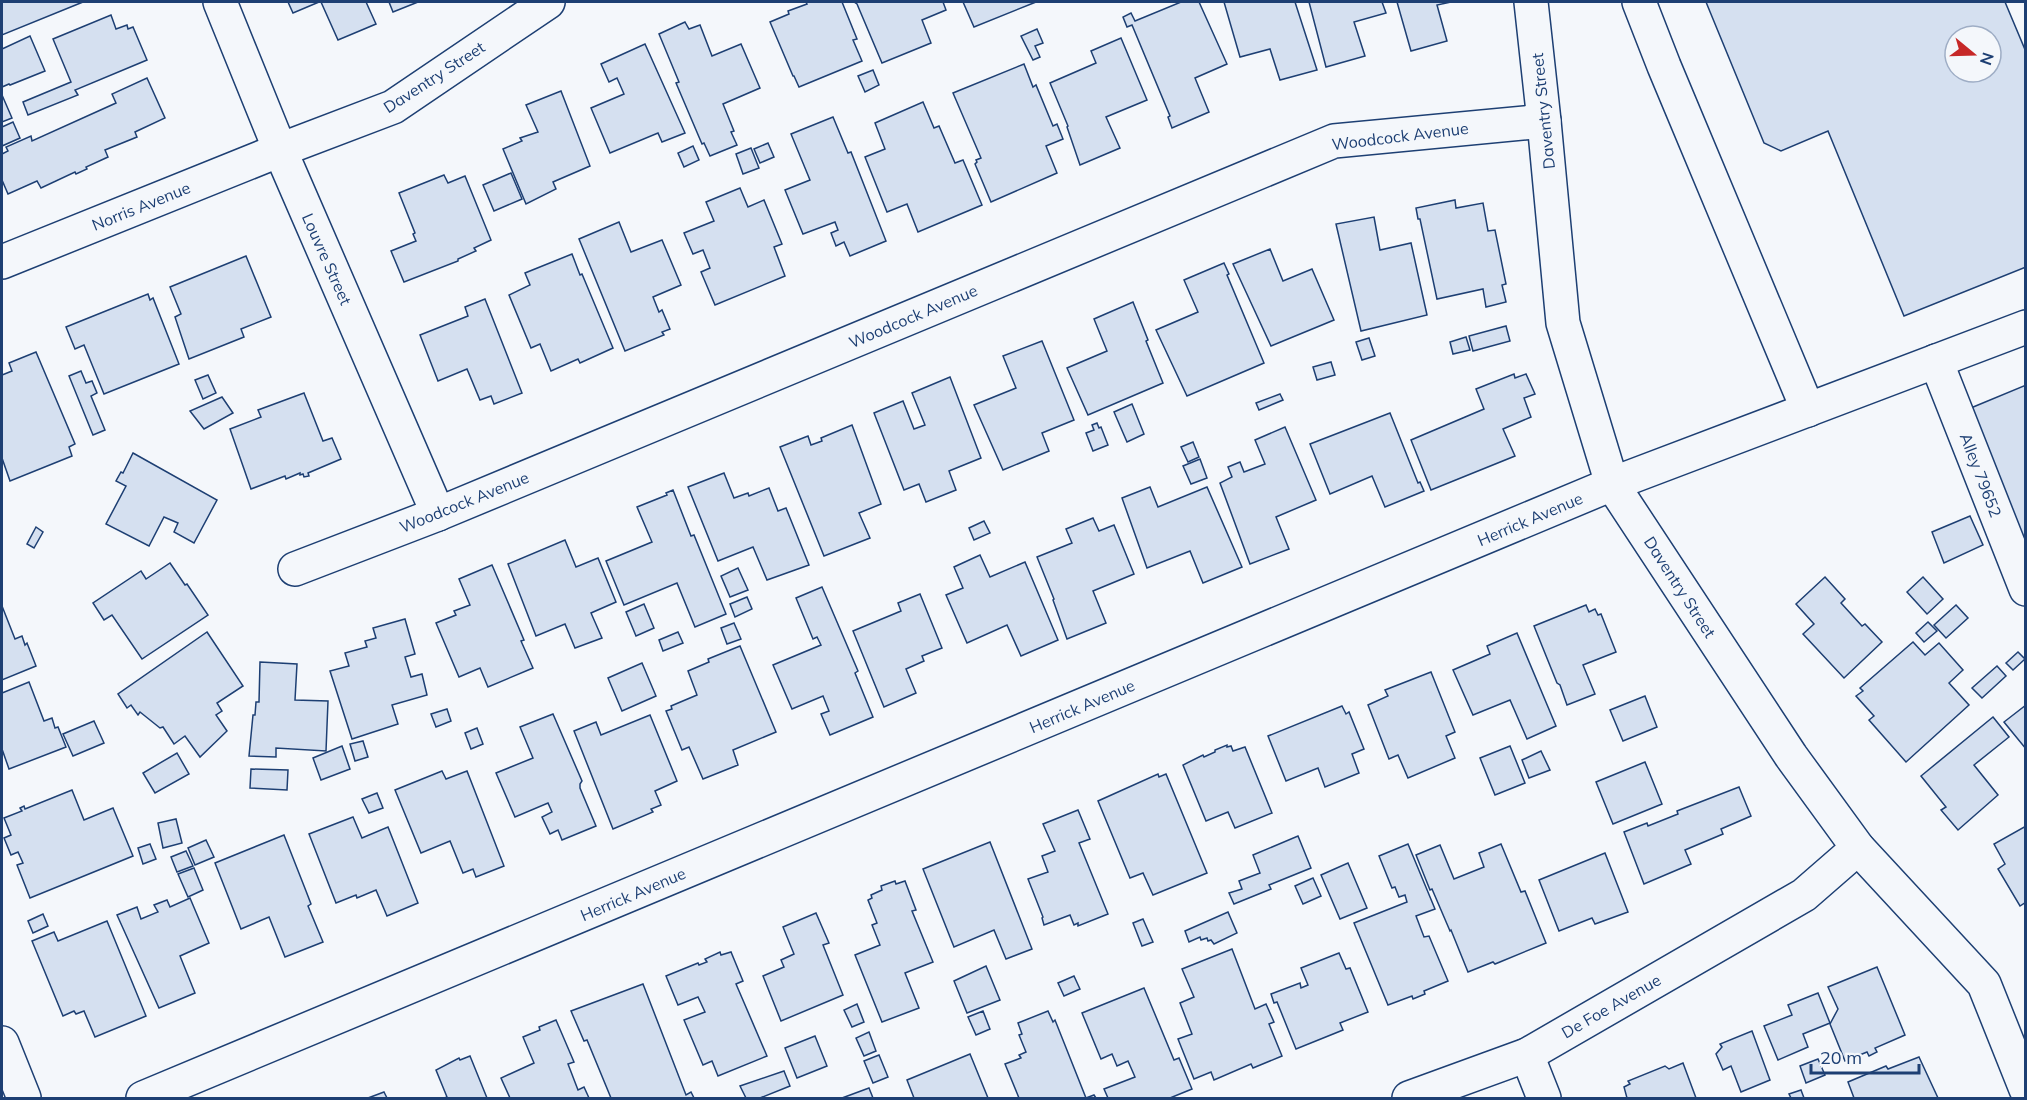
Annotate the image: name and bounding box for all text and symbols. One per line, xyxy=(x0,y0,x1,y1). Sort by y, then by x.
north arrow xyxy=(1943,24,2003,84)
street label: Daventry Street xyxy=(380,37,489,117)
text: N xyxy=(1976,50,1999,68)
street label: Daventry Street xyxy=(1527,52,1559,170)
street label: Woodcock Avenue xyxy=(1330,118,1470,154)
street label: Norris Avenue xyxy=(89,177,193,235)
street label: Louvre Street xyxy=(298,210,356,308)
street label: Woodcock Avenue xyxy=(846,280,980,352)
street label: Alley 79652 xyxy=(1956,430,2006,520)
street label: Woodcock Avenue xyxy=(396,467,532,537)
street label: Herrick Avenue xyxy=(1474,488,1586,550)
street label: Daventry Street xyxy=(1640,533,1720,642)
street label: Herrick Avenue xyxy=(1026,675,1138,737)
street label: Herrick Avenue xyxy=(577,863,689,925)
street label: De Foe Avenue xyxy=(1558,970,1664,1042)
scale bar xyxy=(1811,1037,1919,1075)
text: 20 m xyxy=(1820,1046,1862,1069)

